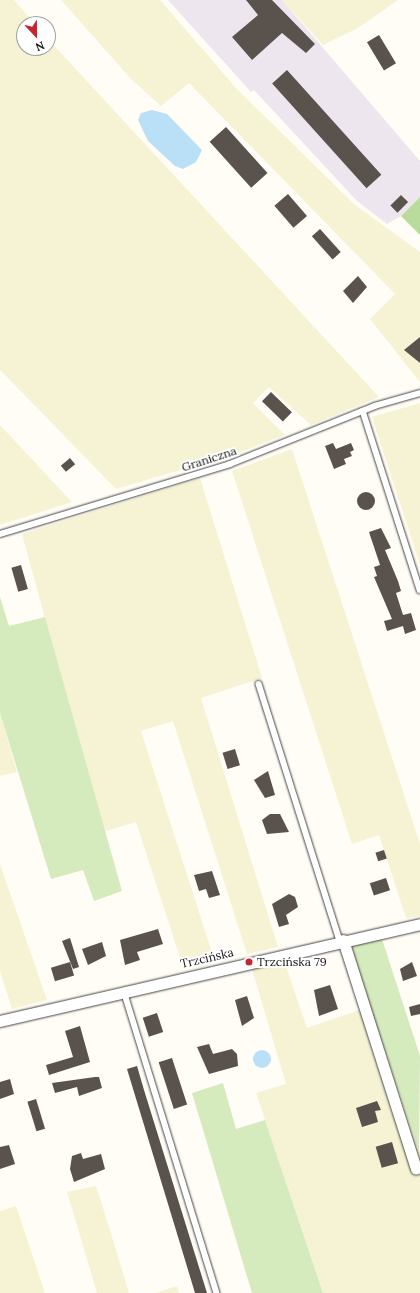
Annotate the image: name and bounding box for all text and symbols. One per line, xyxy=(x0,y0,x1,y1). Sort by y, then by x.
north arrow xyxy=(16,16,56,56)
text: N xyxy=(34,38,47,54)
street label: Graniczna xyxy=(180,443,238,475)
street label: Trzcińska xyxy=(179,945,235,971)
place label: Trzcińska 79 xyxy=(257,955,327,969)
marker: Trzcińska 79 xyxy=(244,957,254,967)

